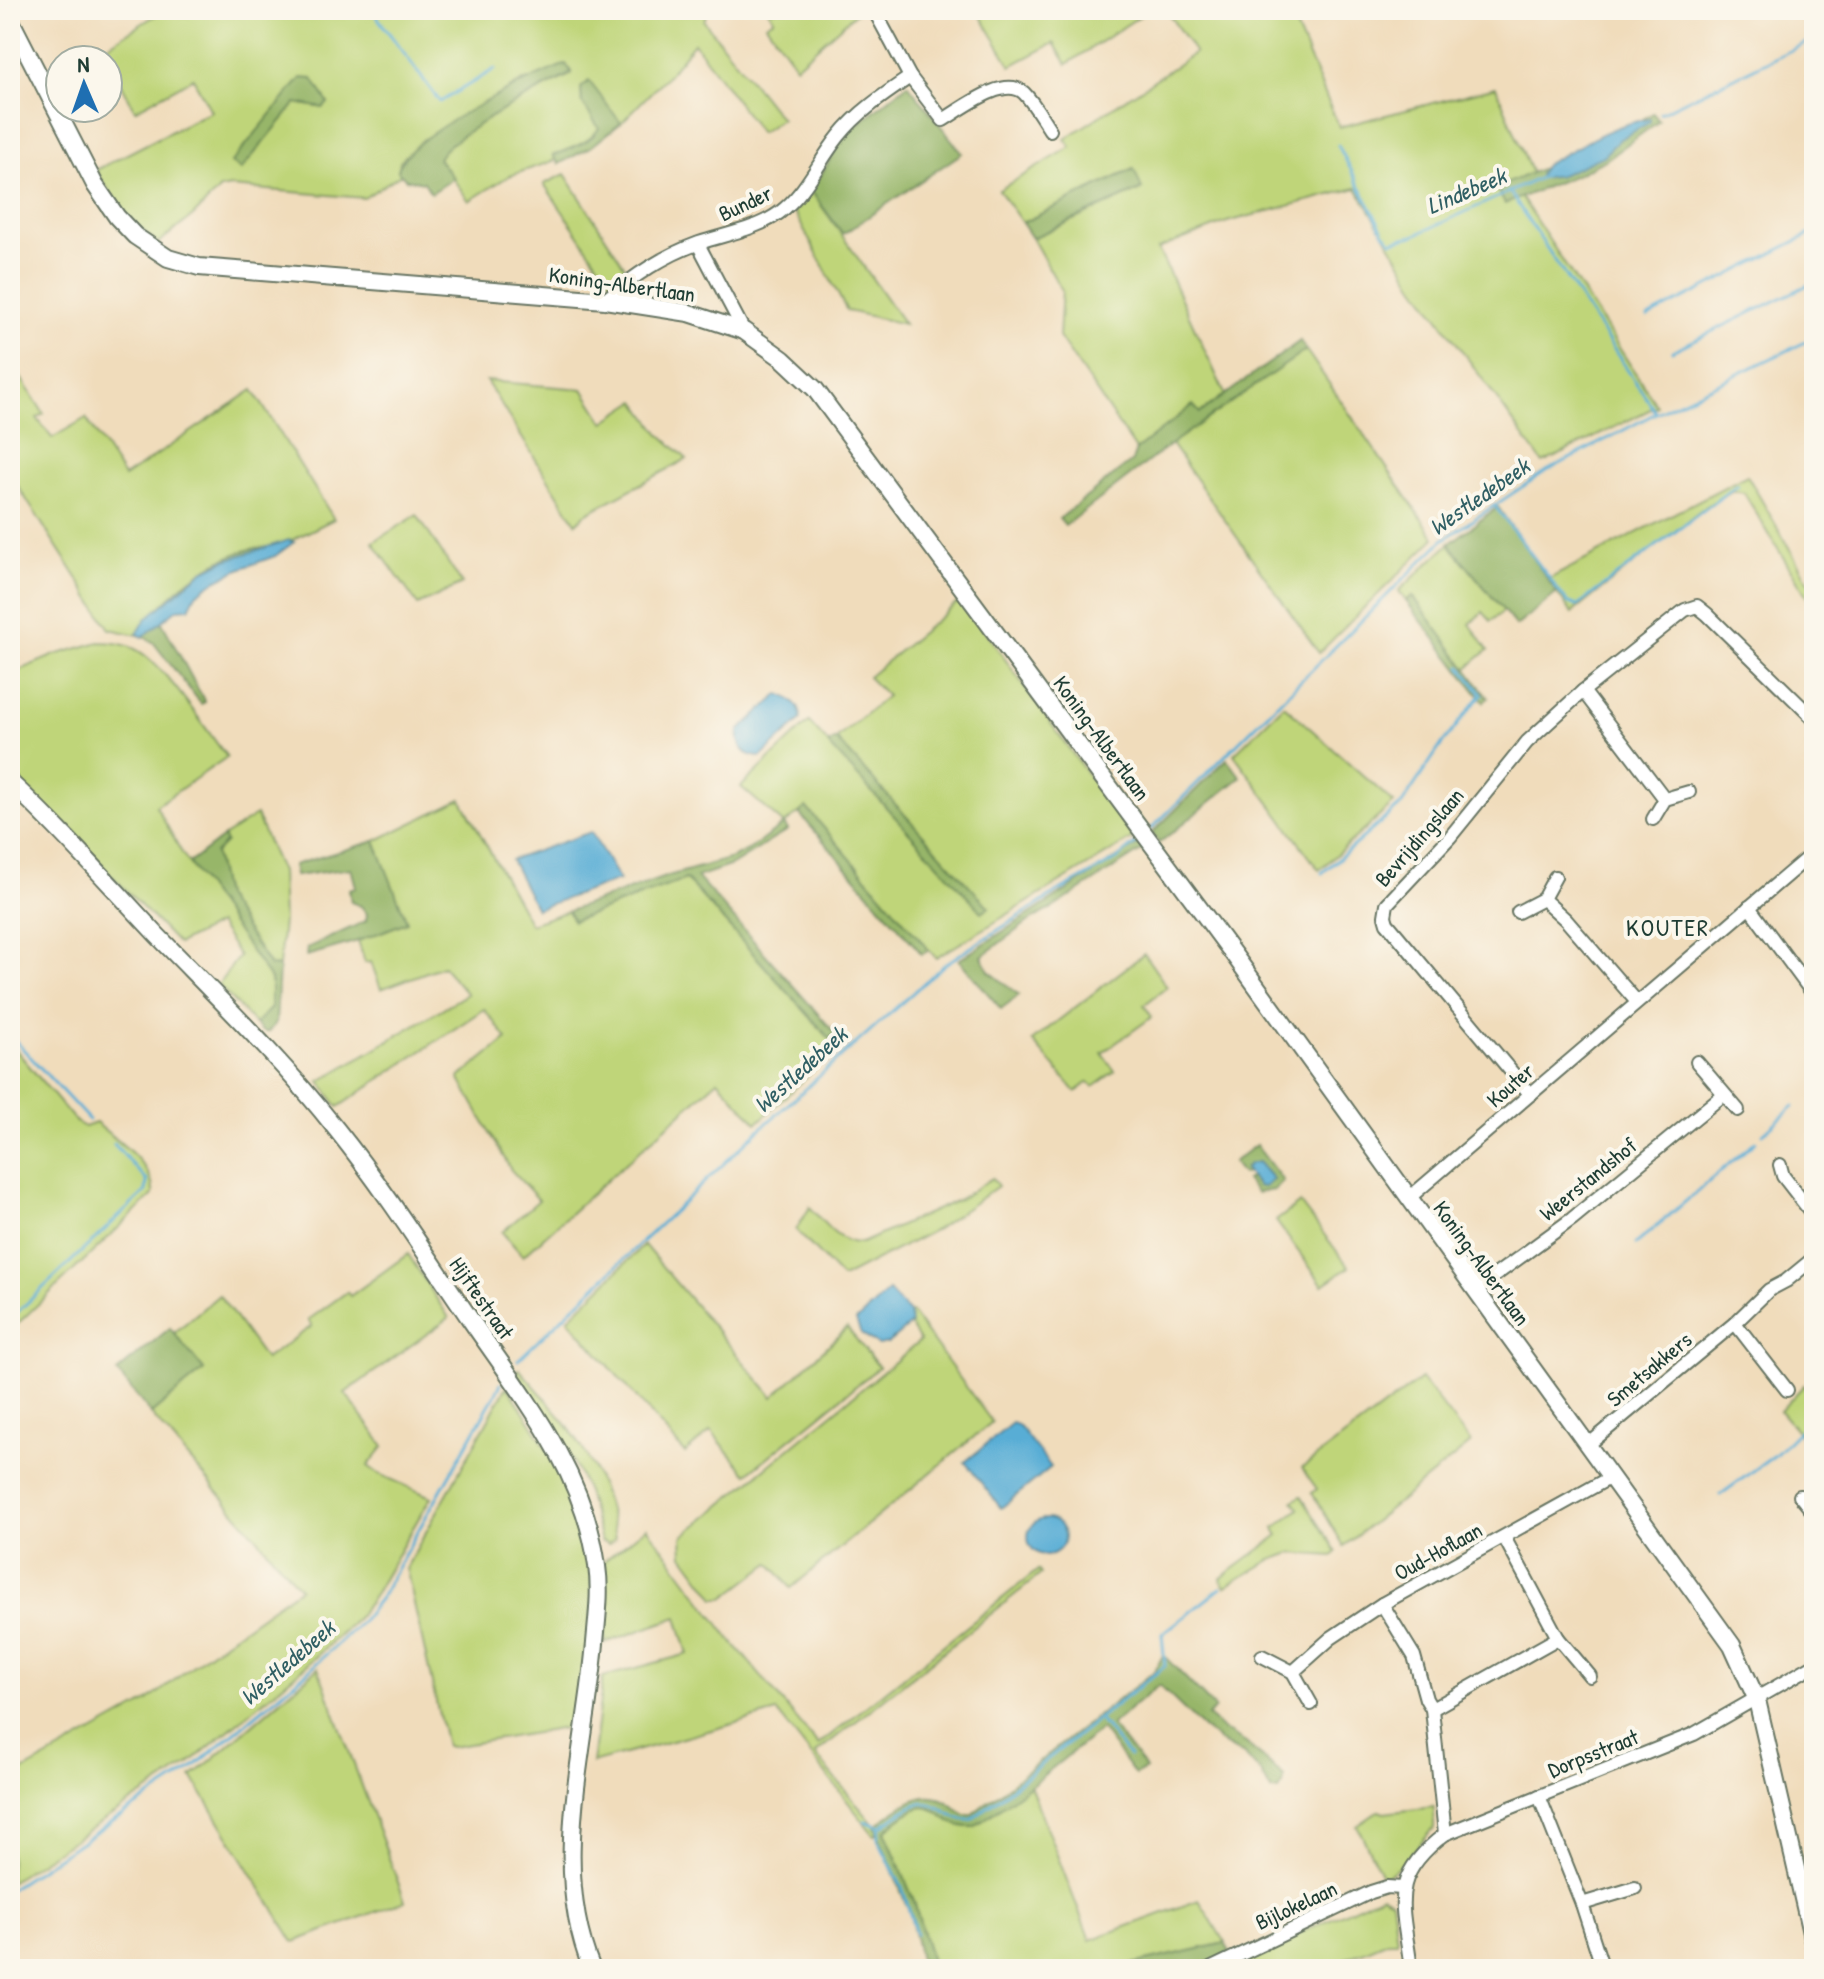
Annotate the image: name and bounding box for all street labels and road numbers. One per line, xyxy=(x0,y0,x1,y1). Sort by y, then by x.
street label: Bunder xyxy=(713,177,777,228)
street label: Koning-Albertlaan xyxy=(547,259,697,309)
street label: Koning-Albertlaan xyxy=(1047,670,1157,806)
street label: Bevrijdingslaan xyxy=(1368,781,1470,893)
street label: Kouter xyxy=(1480,1056,1541,1114)
street label: Weerstandshof xyxy=(1533,1130,1643,1228)
street label: Koning-Albertlaan xyxy=(1427,1195,1537,1331)
street label: Hijftestraat xyxy=(443,1251,521,1345)
street label: Smetsakkers xyxy=(1600,1325,1698,1413)
street label: Oud-Hoflaan xyxy=(1389,1515,1487,1587)
street label: Dorpsstraat xyxy=(1543,1721,1643,1785)
street label: Bijlokelaan xyxy=(1250,1873,1342,1937)

